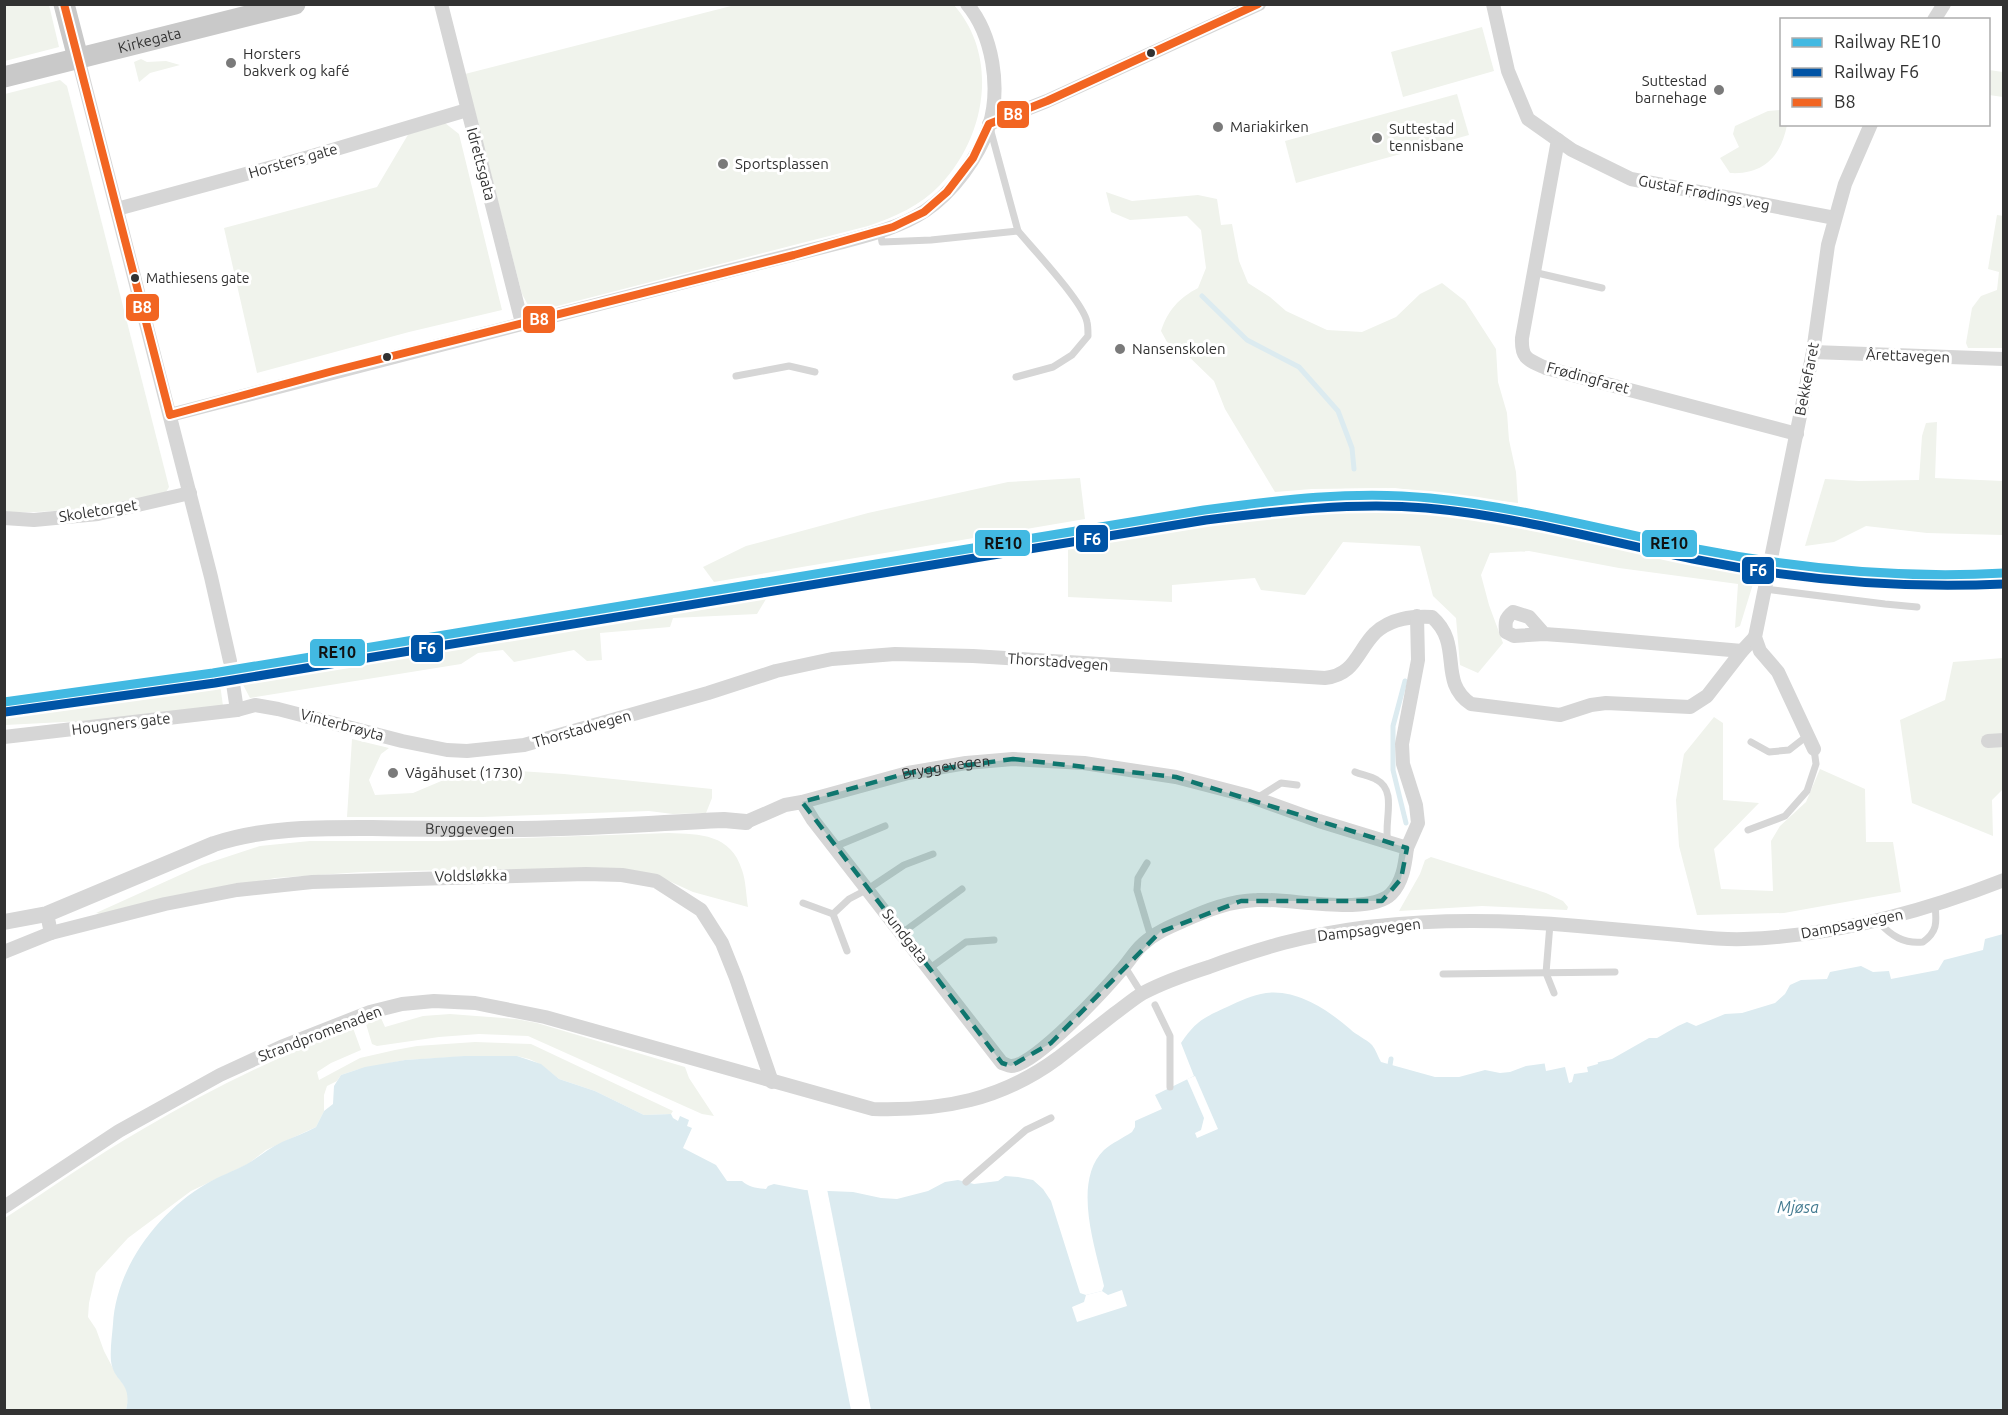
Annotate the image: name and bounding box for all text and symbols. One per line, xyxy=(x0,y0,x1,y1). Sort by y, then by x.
legend xyxy=(1780,18,1990,126)
street label: Kirkegata xyxy=(116,24,183,56)
text: Railway RE10 xyxy=(1834,31,1941,51)
place label: Horsters bakverk og kafé xyxy=(243,45,349,79)
unlabelled marker xyxy=(1145,47,1157,59)
marker: Horsters bakverk og kafé xyxy=(224,56,238,70)
text: Railway F6 xyxy=(1834,61,1919,81)
place label: Suttestad barnehage xyxy=(1635,72,1707,106)
marker: Suttestad barnehage xyxy=(1712,83,1726,97)
text: B8 xyxy=(1834,91,1856,111)
line badge: B8 xyxy=(996,100,1030,129)
text: B8 xyxy=(1003,105,1023,123)
place label: Mariakirken xyxy=(1230,118,1309,135)
marker: Mariakirken xyxy=(1211,120,1225,134)
place label: Suttestad tennisbane xyxy=(1389,120,1464,154)
street label: Idrettsgata xyxy=(464,126,499,202)
marker: Suttestad tennisbane xyxy=(1370,131,1384,145)
street label: Horsters gate xyxy=(246,140,339,181)
place label: Sportsplassen xyxy=(735,155,829,172)
marker: Sportsplassen xyxy=(716,157,730,171)
street label: Gustaf Frødings veg xyxy=(1637,171,1771,214)
place label: Mathiesens gate xyxy=(146,270,250,286)
marker: Mathiesens gate xyxy=(129,272,141,284)
line badge: B8 xyxy=(125,293,160,322)
text: B8 xyxy=(132,298,152,316)
line badge: B8 xyxy=(522,305,556,334)
text: B8 xyxy=(529,310,549,328)
place label: Nansenskolen xyxy=(1132,340,1226,357)
street label: Bekkefaret xyxy=(1791,341,1822,417)
marker: Nansenskolen xyxy=(1113,342,1127,356)
street label: Årettavegen xyxy=(1866,346,1950,365)
unlabelled marker xyxy=(381,351,393,363)
street label: Frødingfaret xyxy=(1545,358,1631,397)
street label: Skoletorget xyxy=(57,496,138,525)
line badge: F6 xyxy=(1075,524,1109,553)
line badge: RE10 xyxy=(974,529,1031,557)
line badge: RE10 xyxy=(1641,529,1698,558)
text: F6 xyxy=(1083,530,1101,548)
text: RE10 xyxy=(984,534,1022,552)
text: RE10 xyxy=(1650,534,1688,552)
line badge: F6 xyxy=(1741,556,1775,585)
text: F6 xyxy=(1749,561,1767,579)
line badge: F6 xyxy=(410,634,444,663)
line badge: RE10 xyxy=(309,638,366,667)
text: F6 xyxy=(418,639,436,657)
text: RE10 xyxy=(318,643,356,661)
street label: Thorstadvegen xyxy=(1007,649,1109,674)
street label: Vinterbrøyta xyxy=(298,705,386,744)
street label: Thorstadvegen xyxy=(531,706,633,751)
street label: Hougners gate xyxy=(71,709,171,738)
street label: Bryggevegen xyxy=(899,752,991,782)
place label: Vågåhuset (1730) xyxy=(405,764,523,781)
marker: Vågåhuset (1730) xyxy=(386,766,400,780)
street label: Bryggevegen xyxy=(425,820,514,837)
street label: Voldsløkka xyxy=(435,866,507,885)
street label: Sundgata xyxy=(879,905,932,966)
street label: Dampsagvegen xyxy=(1799,905,1905,942)
street label: Dampsagvegen xyxy=(1316,915,1422,944)
street label: Strandpromenaden xyxy=(256,1002,384,1065)
water label: Mjøsa xyxy=(1777,1198,1819,1216)

